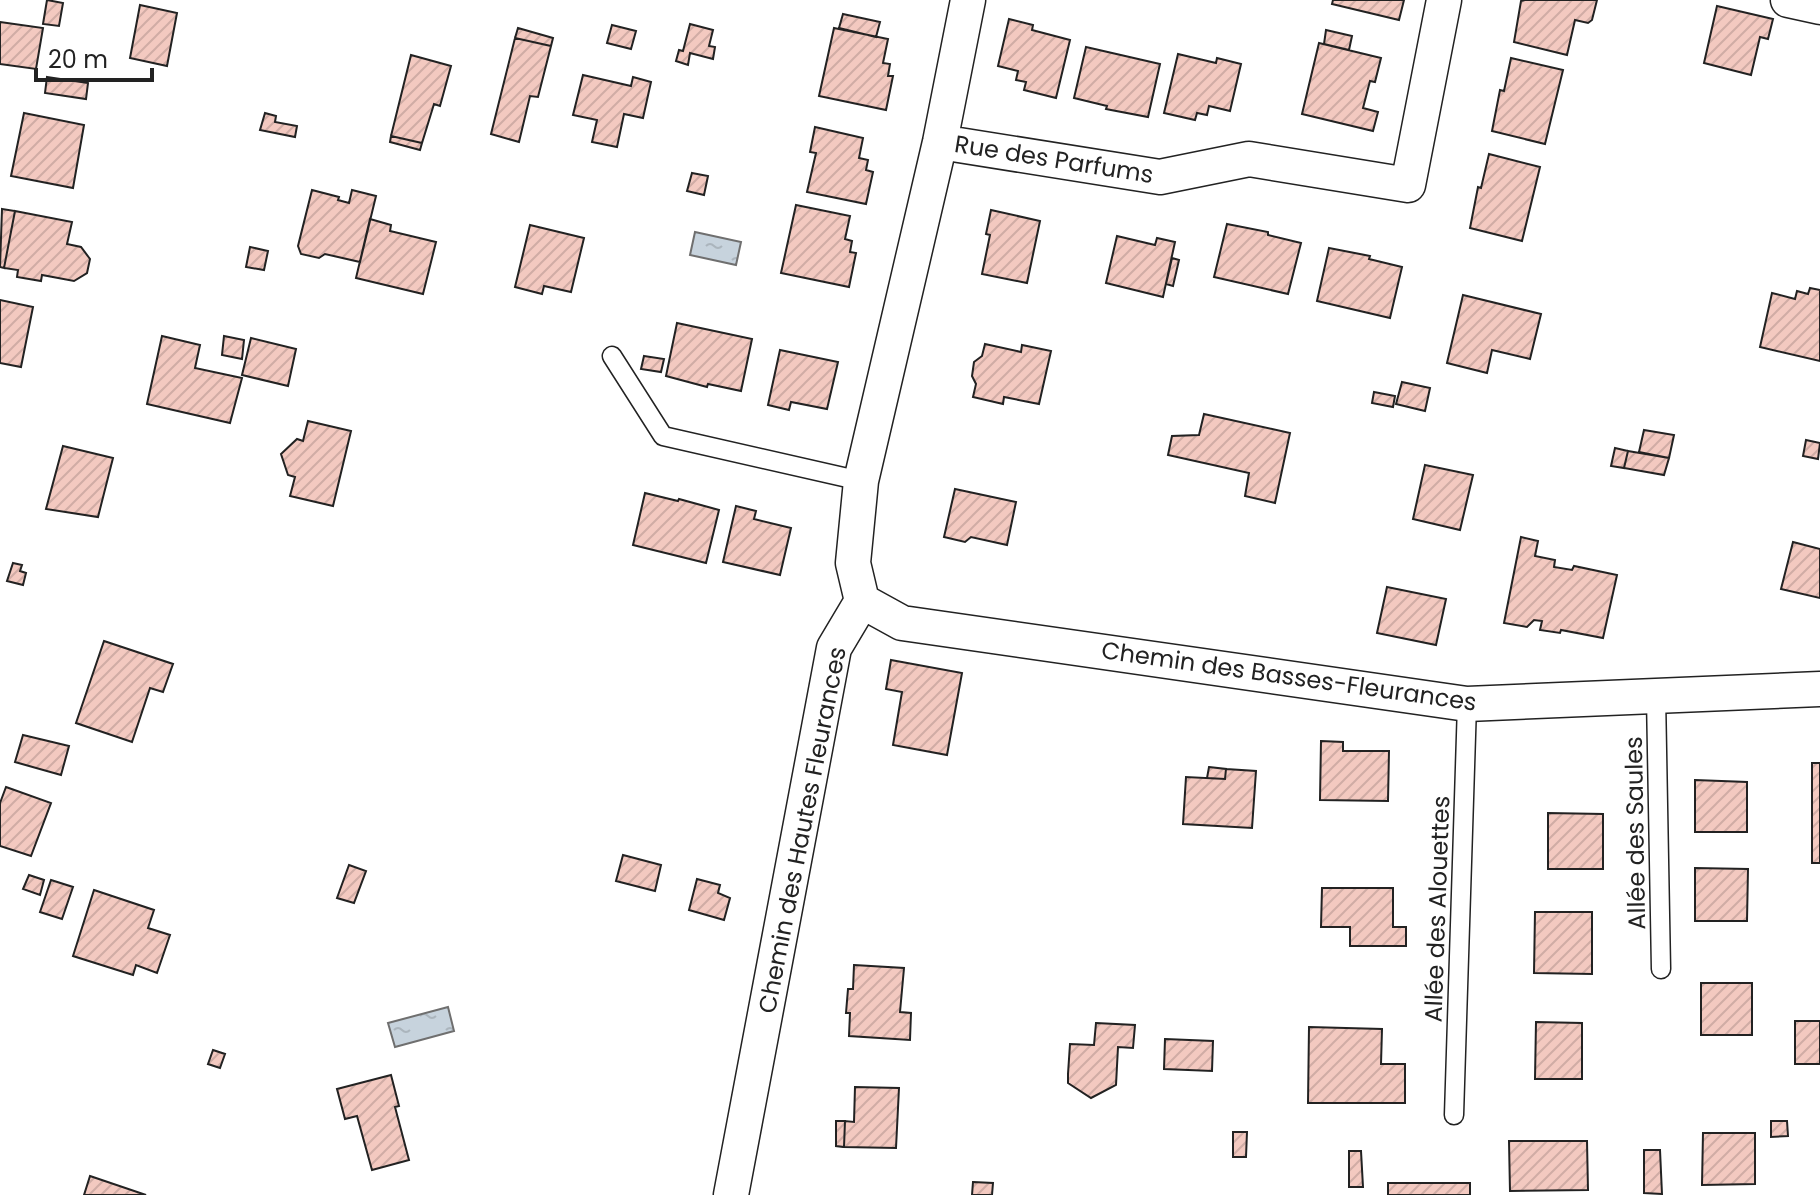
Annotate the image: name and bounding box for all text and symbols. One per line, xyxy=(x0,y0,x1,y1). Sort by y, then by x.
scale bar xyxy=(36,32,152,82)
text: 20 m xyxy=(48,43,108,76)
street label: Rue des Parfums xyxy=(952,127,1156,191)
street label: Chemin des Basses-Fleurances xyxy=(1099,633,1479,719)
street label: Chemin des Hautes Fleurances xyxy=(750,644,854,1016)
street label: Allée des Saules xyxy=(1617,736,1653,930)
street label: Allée des Alouettes xyxy=(1417,795,1457,1023)

